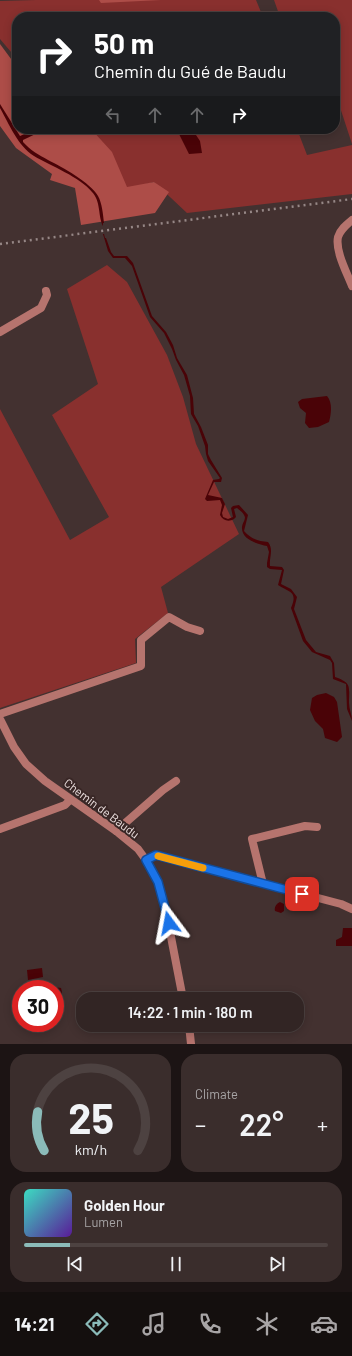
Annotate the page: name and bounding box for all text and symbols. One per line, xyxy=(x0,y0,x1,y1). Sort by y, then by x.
text: 50 m xyxy=(94,26,154,60)
icon: right xyxy=(28,28,80,80)
text: Chemin du Gué de Baudu xyxy=(94,60,286,82)
icon: left xyxy=(102,104,124,126)
icon: ahead xyxy=(144,104,166,126)
icon: ahead xyxy=(186,104,208,126)
icon: right xyxy=(228,104,250,126)
street label: Chemin de Baudu xyxy=(62,775,142,841)
pin xyxy=(285,877,319,911)
icon: arrive xyxy=(291,883,313,905)
position arrow xyxy=(148,902,190,944)
speed limit sign: 30 xyxy=(12,980,64,1032)
text: 14:22 · 1 min · 180 m xyxy=(128,1003,252,1021)
text: Climate xyxy=(195,1086,238,1102)
text: 25 xyxy=(68,1092,113,1142)
text: 22° xyxy=(239,1106,284,1142)
text: − xyxy=(195,1111,206,1137)
text: + xyxy=(317,1111,328,1137)
text: km/h xyxy=(74,1141,107,1158)
text: Golden Hour xyxy=(84,1196,165,1214)
text: Lumen xyxy=(84,1214,123,1230)
icon: previous xyxy=(64,1253,86,1275)
icon: pause xyxy=(165,1253,187,1275)
icon: next xyxy=(266,1253,288,1275)
icon: directions xyxy=(83,1310,111,1338)
icon: music xyxy=(140,1310,168,1338)
icon: phone xyxy=(196,1310,224,1338)
icon: climate xyxy=(253,1310,281,1338)
icon: car xyxy=(310,1310,338,1338)
text: 14:21 xyxy=(14,1313,54,1335)

